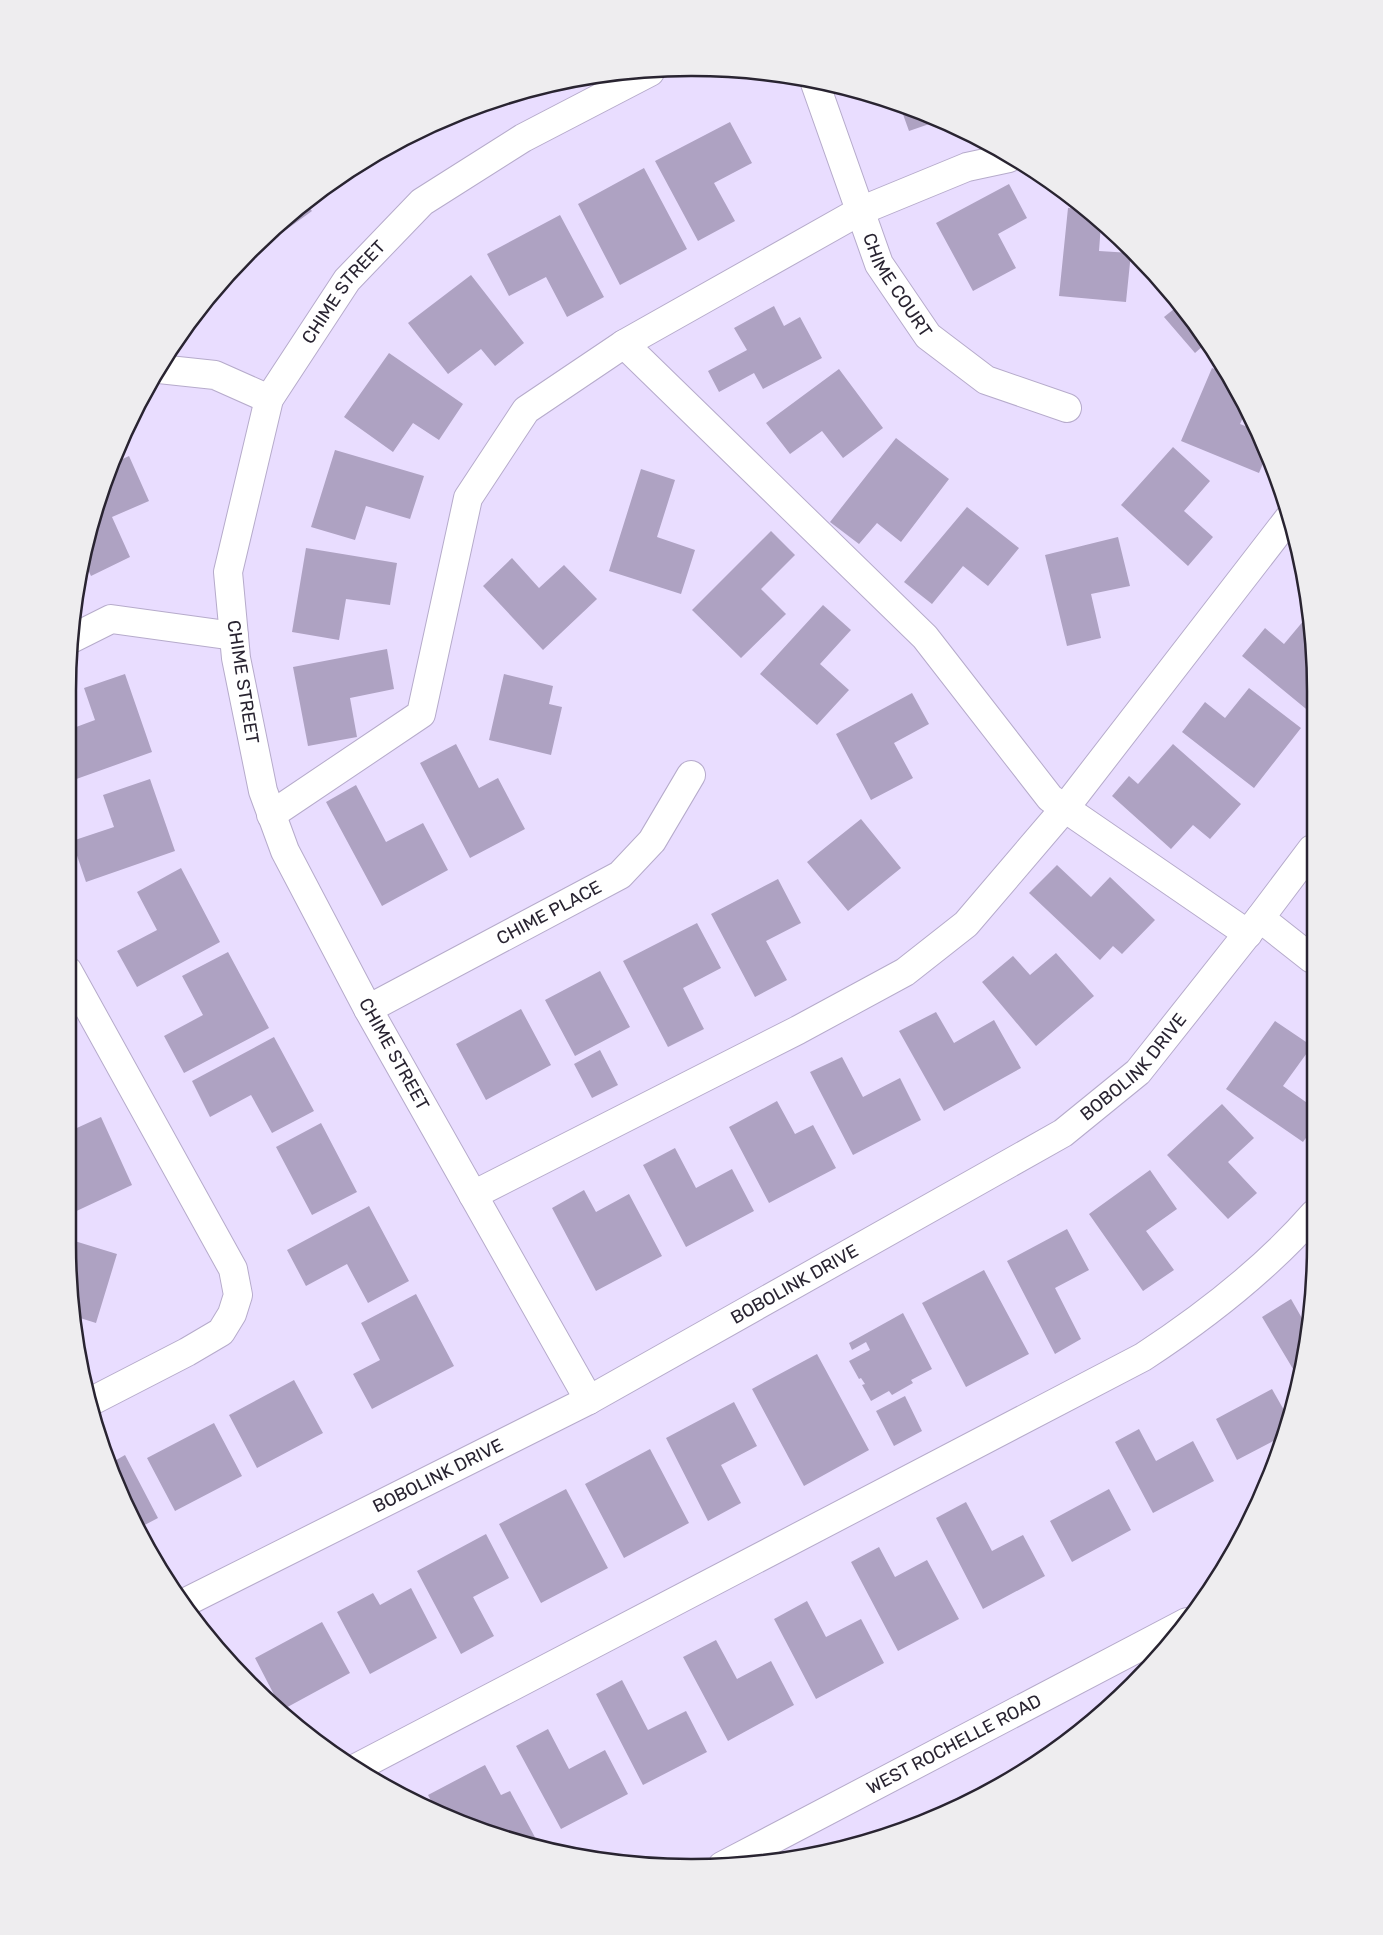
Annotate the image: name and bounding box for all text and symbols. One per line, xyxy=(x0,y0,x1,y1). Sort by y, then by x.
street label: CHIME COURT xyxy=(858,230,937,341)
street label: CHIME STREET xyxy=(297,236,390,348)
street label: CHIME STREET xyxy=(222,619,264,745)
street label: CHIME PLACE xyxy=(493,876,605,950)
street label: CHIME STREET xyxy=(354,994,434,1114)
street label: BOBOLINK DRIVE xyxy=(1076,1009,1191,1125)
street label: BOBOLINK DRIVE xyxy=(727,1240,862,1329)
street label: BOBOLINK DRIVE xyxy=(369,1434,507,1518)
street label: WEST ROCHELLE ROAD xyxy=(863,1689,1045,1799)

